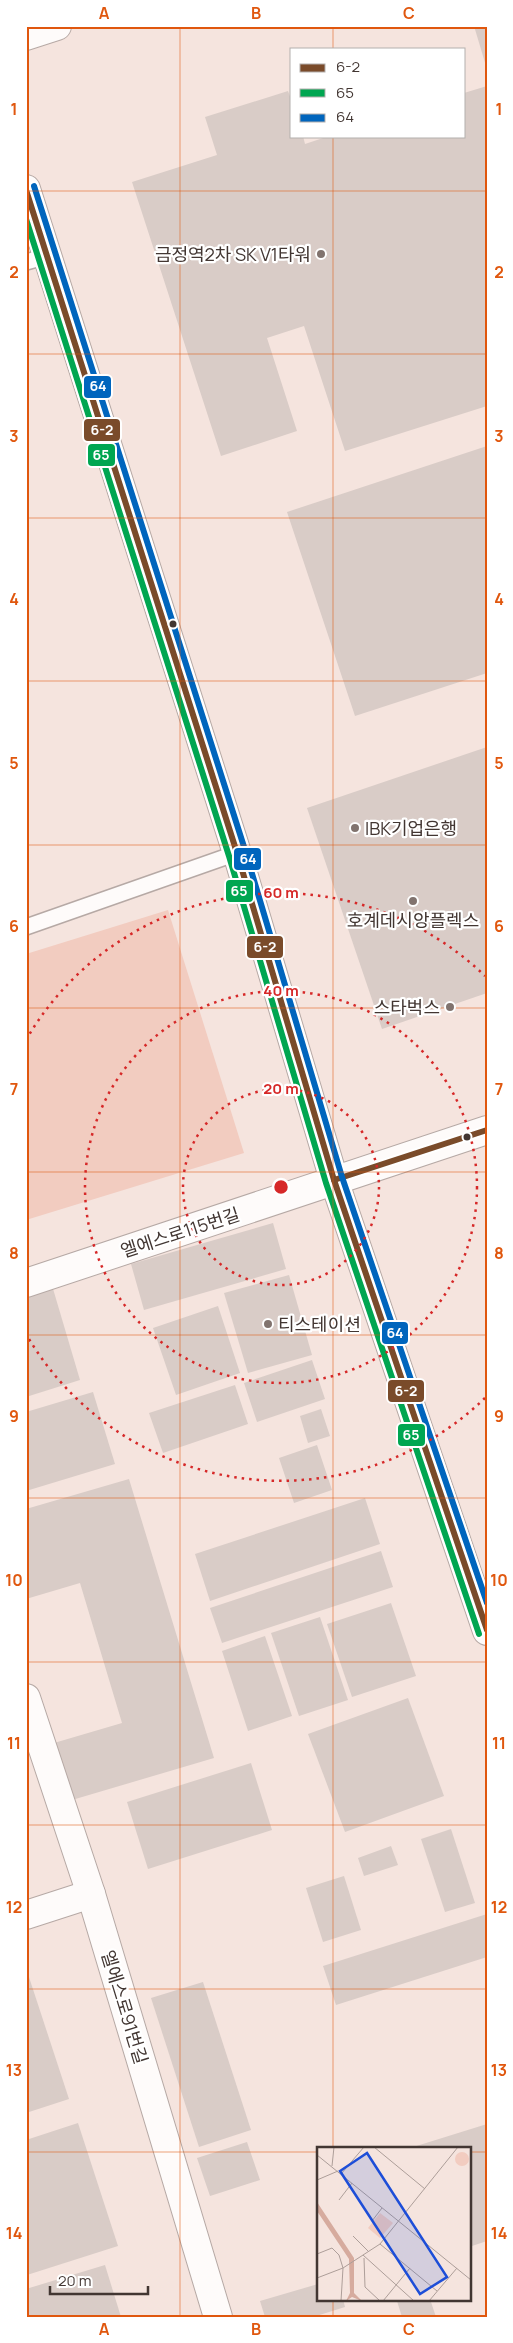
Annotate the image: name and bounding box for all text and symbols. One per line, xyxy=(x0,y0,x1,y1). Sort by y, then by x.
text: A xyxy=(99,2,110,24)
text: B xyxy=(251,2,261,24)
text: C xyxy=(403,2,415,24)
legend xyxy=(290,48,466,138)
text: 6-2 xyxy=(336,56,360,77)
text: 65 xyxy=(336,82,354,103)
text: 1 xyxy=(10,98,18,120)
text: 1 xyxy=(495,98,503,120)
text: 64 xyxy=(336,106,354,127)
place label: 금정역2차 SK V1타워 xyxy=(155,242,311,266)
marker: 금정역2차 SK V1타워 xyxy=(315,248,327,260)
text: 2 xyxy=(9,261,19,283)
text: 2 xyxy=(494,261,504,283)
line badge: 64 xyxy=(83,375,112,399)
text: 64 xyxy=(89,376,107,395)
line badge: 6-2 xyxy=(83,418,121,442)
text: 6-2 xyxy=(91,420,113,439)
text: 3 xyxy=(9,425,19,447)
text: 3 xyxy=(494,425,504,447)
line badge: 65 xyxy=(87,443,116,467)
text: 65 xyxy=(93,445,109,464)
text: 4 xyxy=(9,588,19,610)
text: 4 xyxy=(494,588,504,610)
unlabelled marker xyxy=(168,619,178,629)
text: 5 xyxy=(9,752,19,774)
text: 5 xyxy=(494,752,504,774)
place label: IBK기업은행 xyxy=(365,816,457,840)
marker: IBK기업은행 xyxy=(349,822,361,834)
line badge: 64 xyxy=(233,847,262,871)
text: 64 xyxy=(239,849,257,868)
line badge: 65 xyxy=(225,879,254,903)
text: 65 xyxy=(231,881,247,900)
text: 60 m xyxy=(263,882,299,903)
marker: 호계데시앙플렉스 xyxy=(407,895,419,907)
place label: 호계데시앙플렉스 xyxy=(347,908,479,932)
text: 6 xyxy=(9,915,19,937)
text: 6 xyxy=(494,915,504,937)
line badge: 6-2 xyxy=(246,935,284,959)
text: 6-2 xyxy=(254,937,276,956)
text: 40 m xyxy=(263,980,299,1001)
place label: 스타벅스 xyxy=(374,995,440,1019)
marker: 스타벅스 xyxy=(444,1001,456,1013)
text: 7 xyxy=(10,1078,18,1100)
text: 20 m xyxy=(263,1078,299,1099)
text: 7 xyxy=(495,1078,503,1100)
unlabelled marker xyxy=(462,1132,472,1142)
centre of rings xyxy=(272,1178,290,1196)
street label: 엘에스로115번길 xyxy=(117,1201,243,1263)
text: 8 xyxy=(9,1242,19,1264)
text: 8 xyxy=(494,1242,504,1264)
place label: 티스테이션 xyxy=(278,1312,361,1336)
marker: 티스테이션 xyxy=(262,1318,274,1330)
line badge: 64 xyxy=(381,1321,409,1345)
text: 64 xyxy=(386,1323,404,1342)
line badge: 6-2 xyxy=(387,1379,425,1403)
text: 6-2 xyxy=(395,1381,417,1400)
text: 9 xyxy=(9,1405,19,1427)
text: 9 xyxy=(494,1405,504,1427)
line badge: 65 xyxy=(397,1423,426,1447)
text: 65 xyxy=(403,1425,419,1444)
text: 10 xyxy=(5,1569,23,1591)
text: 10 xyxy=(490,1569,508,1591)
text: 11 xyxy=(7,1732,21,1754)
text: 11 xyxy=(492,1732,506,1754)
text: 12 xyxy=(6,1896,22,1918)
text: 12 xyxy=(491,1896,507,1918)
street label: 엘에스로91번길 xyxy=(96,1947,154,2067)
text: 13 xyxy=(6,2059,22,2081)
text: 13 xyxy=(491,2059,507,2081)
inset map xyxy=(317,2147,470,2300)
text: 14 xyxy=(6,2222,22,2244)
text: 14 xyxy=(491,2222,507,2244)
scale bar xyxy=(50,2263,148,2295)
text: 20 m xyxy=(58,2270,91,2291)
text: A xyxy=(99,2318,110,2340)
text: B xyxy=(251,2318,261,2340)
text: C xyxy=(403,2318,415,2340)

